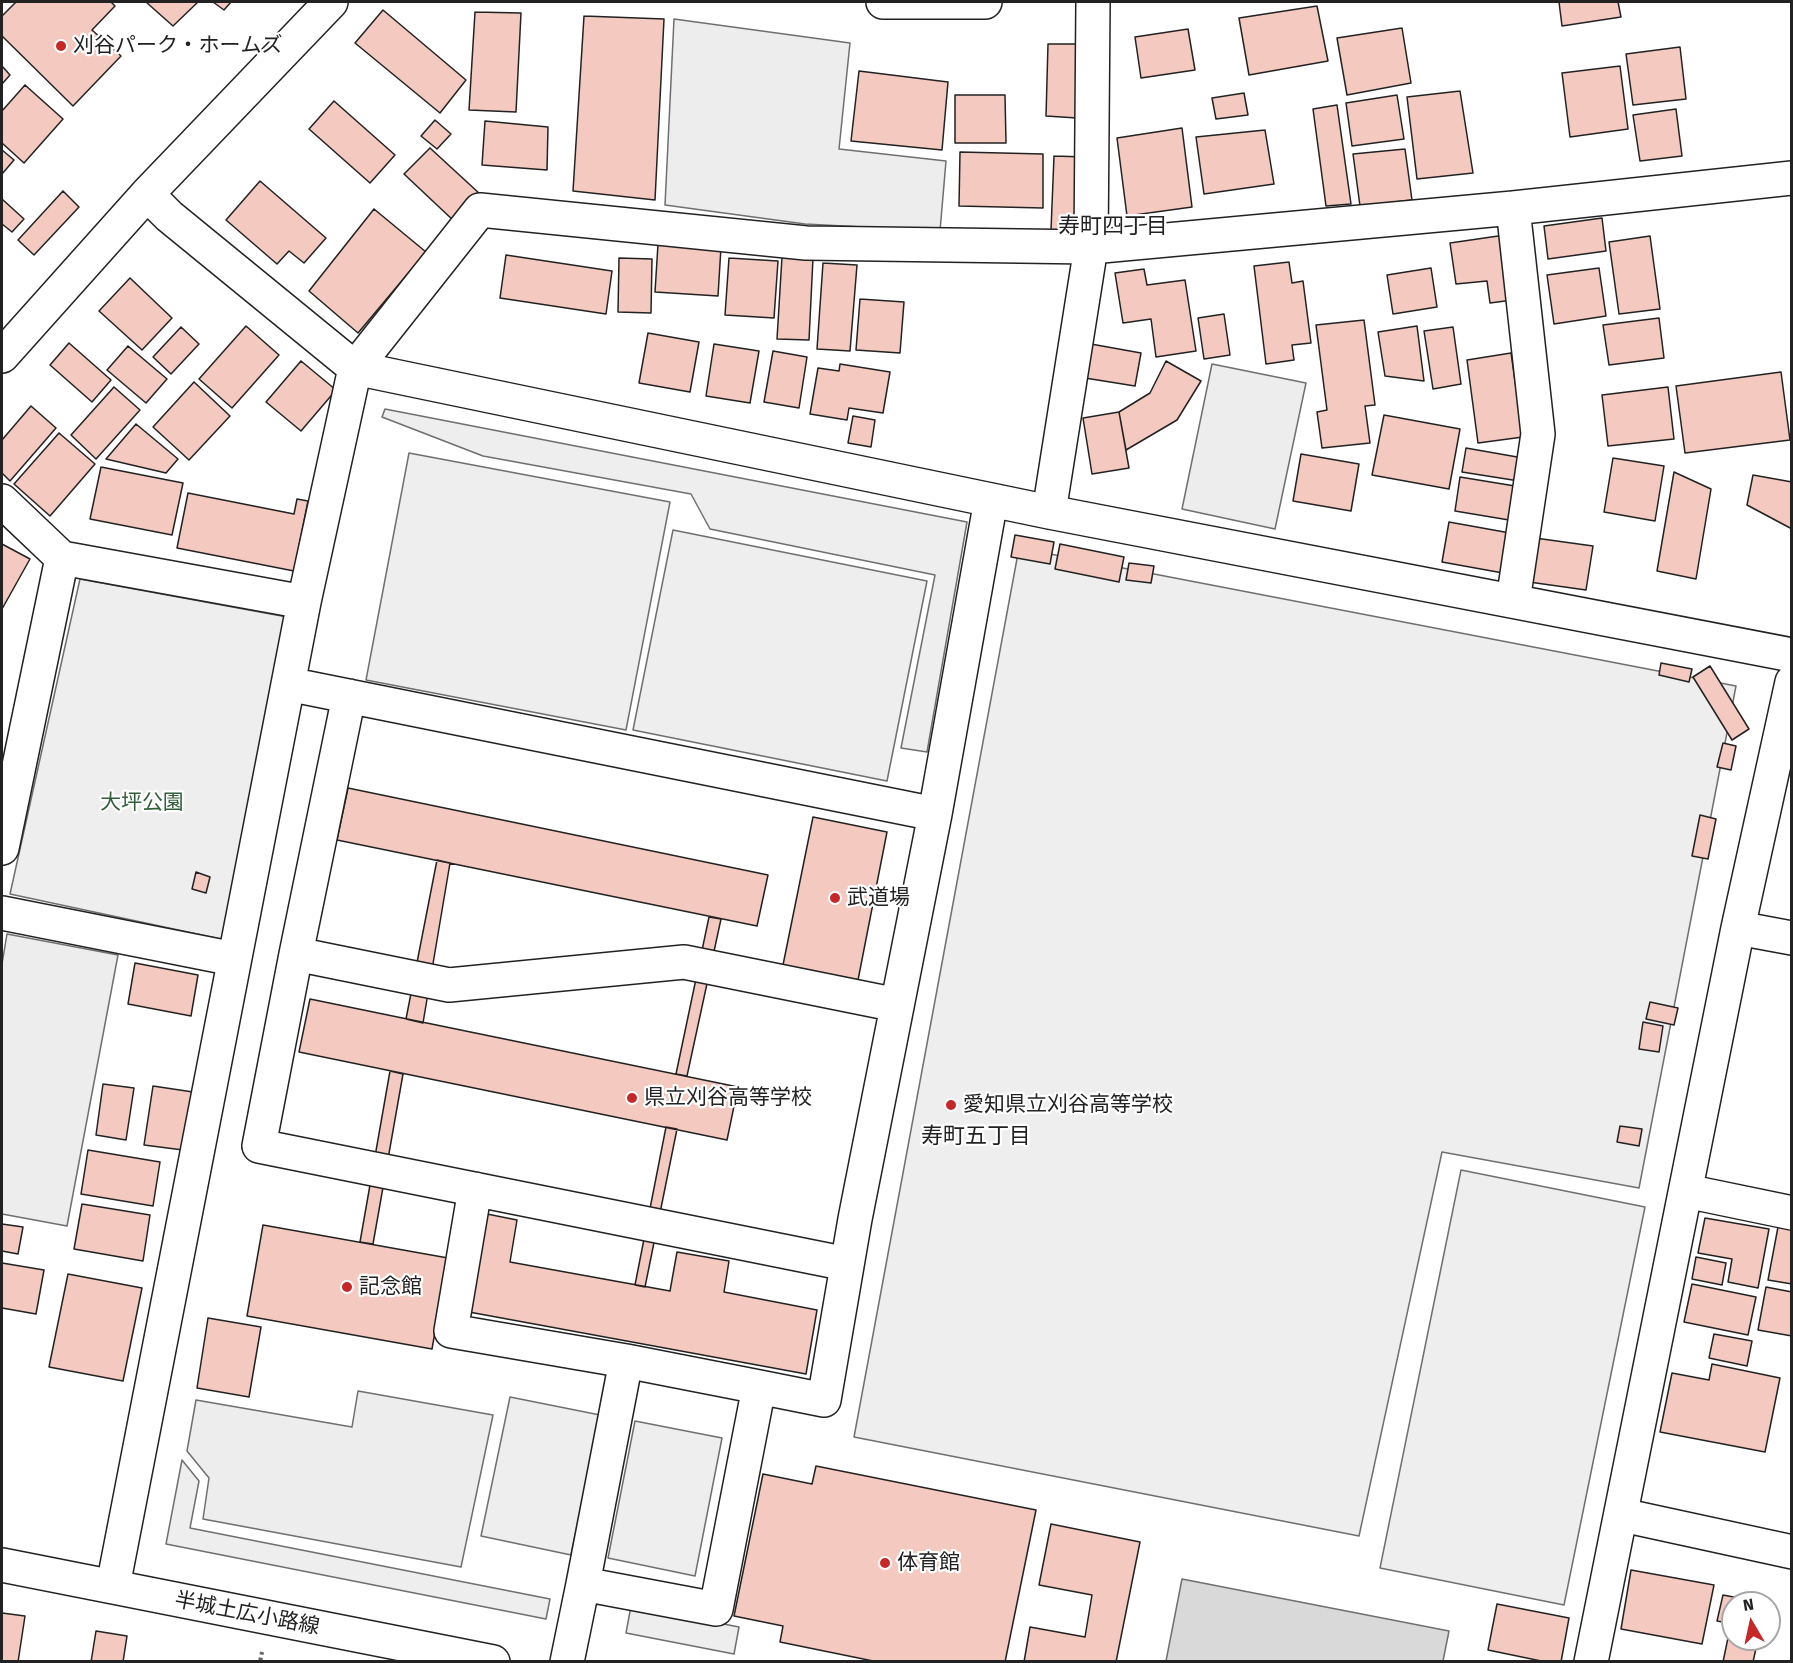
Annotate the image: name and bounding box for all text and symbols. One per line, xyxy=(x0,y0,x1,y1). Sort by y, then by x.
place label: 刈谷パーク・ホームズ xyxy=(73,33,283,59)
marker: 刈谷パーク・ホームズ xyxy=(54,39,68,53)
district label: 寿町四丁目 xyxy=(1058,214,1168,240)
park label: 大坪公園 xyxy=(100,790,184,816)
place label: 武道場 xyxy=(847,885,910,911)
marker: 武道場 xyxy=(828,891,842,905)
place label: 県立刈谷高等学校 xyxy=(644,1085,812,1111)
marker: 県立刈谷高等学校 xyxy=(625,1091,639,1105)
place label: 愛知県立刈谷高等学校 xyxy=(963,1092,1173,1118)
marker: 愛知県立刈谷高等学校 xyxy=(944,1098,958,1112)
district label: 寿町五丁目 xyxy=(921,1124,1031,1150)
place label: 記念館 xyxy=(359,1274,422,1300)
marker: 記念館 xyxy=(340,1280,354,1294)
place label: 体育館 xyxy=(897,1550,960,1576)
marker: 体育館 xyxy=(878,1556,892,1570)
street label: 半城土広小路線 xyxy=(172,1588,322,1640)
north arrow xyxy=(1721,1591,1781,1651)
text: N xyxy=(1742,1594,1755,1615)

